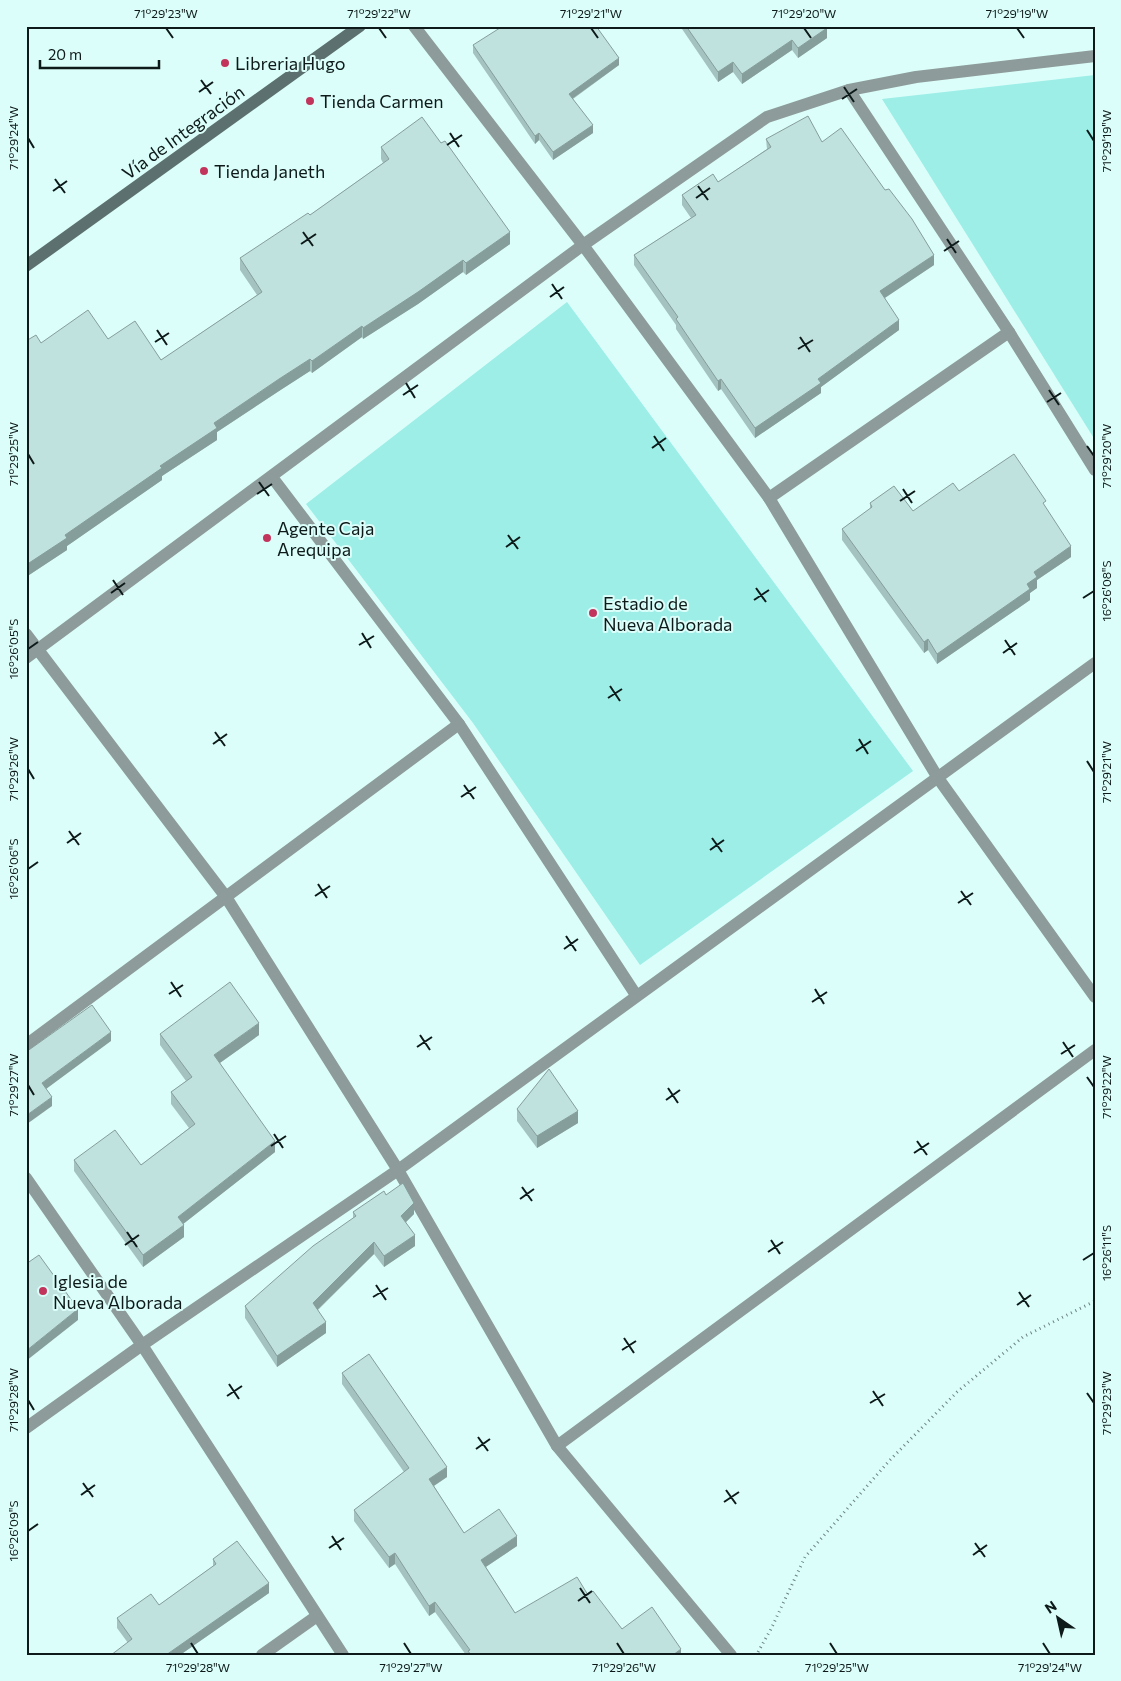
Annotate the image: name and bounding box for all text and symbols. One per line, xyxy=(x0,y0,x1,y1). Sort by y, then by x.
text: 71°29'23"W xyxy=(134,6,198,20)
text: 71°29'22"W xyxy=(347,6,411,20)
text: 71°29'21"W xyxy=(560,6,622,20)
text: 71°29'20"W xyxy=(772,6,836,20)
text: 71°29'19"W xyxy=(986,6,1048,20)
scale bar xyxy=(40,38,159,70)
text: 20 m xyxy=(48,45,82,63)
place label: Libreria Hugo xyxy=(235,52,346,74)
marker: Libreria Hugo xyxy=(219,57,231,69)
street label: Vía de Integración xyxy=(118,80,248,184)
place label: Tienda Carmen xyxy=(320,90,444,112)
marker: Tienda Carmen xyxy=(304,95,316,107)
text: 71°29'24"W xyxy=(6,106,20,170)
text: 71°29'19"W xyxy=(1099,110,1113,172)
place label: Tienda Janeth xyxy=(214,160,325,182)
marker: Tienda Janeth xyxy=(198,165,210,177)
text: 71°29'25"W xyxy=(6,422,20,486)
text: 71°29'20"W xyxy=(1099,424,1113,488)
place label: Agente Caja Arequipa xyxy=(277,517,374,560)
marker: Agente Caja Arequipa xyxy=(261,532,273,544)
text: 16°26'08"S xyxy=(1099,561,1113,621)
place label: Estadio de Nueva Alborada xyxy=(603,592,732,635)
marker: Estadio de Nueva Alborada xyxy=(587,607,599,619)
text: 16°26'05"S xyxy=(6,619,20,679)
text: 71°29'26"W xyxy=(6,737,20,801)
text: 71°29'21"W xyxy=(1099,741,1113,803)
text: 16°26'06"S xyxy=(6,839,20,899)
text: 71°29'27"W xyxy=(6,1053,20,1117)
text: 71°29'22"W xyxy=(1099,1055,1113,1119)
text: 16°26'11"S xyxy=(1099,1225,1113,1281)
place label: Iglesia de Nueva Alborada xyxy=(53,1270,182,1313)
marker: Iglesia de Nueva Alborada xyxy=(37,1285,49,1297)
text: 71°29'28"W xyxy=(6,1368,20,1432)
text: 71°29'23"W xyxy=(1099,1371,1113,1435)
text: 16°26'09"S xyxy=(6,1501,20,1561)
north arrow xyxy=(1034,1594,1084,1644)
text: N xyxy=(1041,1597,1060,1617)
text: 71°29'28"W xyxy=(166,1660,230,1674)
text: 71°29'27"W xyxy=(379,1660,443,1674)
text: 71°29'26"W xyxy=(592,1660,656,1674)
text: 71°29'25"W xyxy=(805,1660,869,1674)
text: 71°29'24"W xyxy=(1018,1660,1082,1674)

